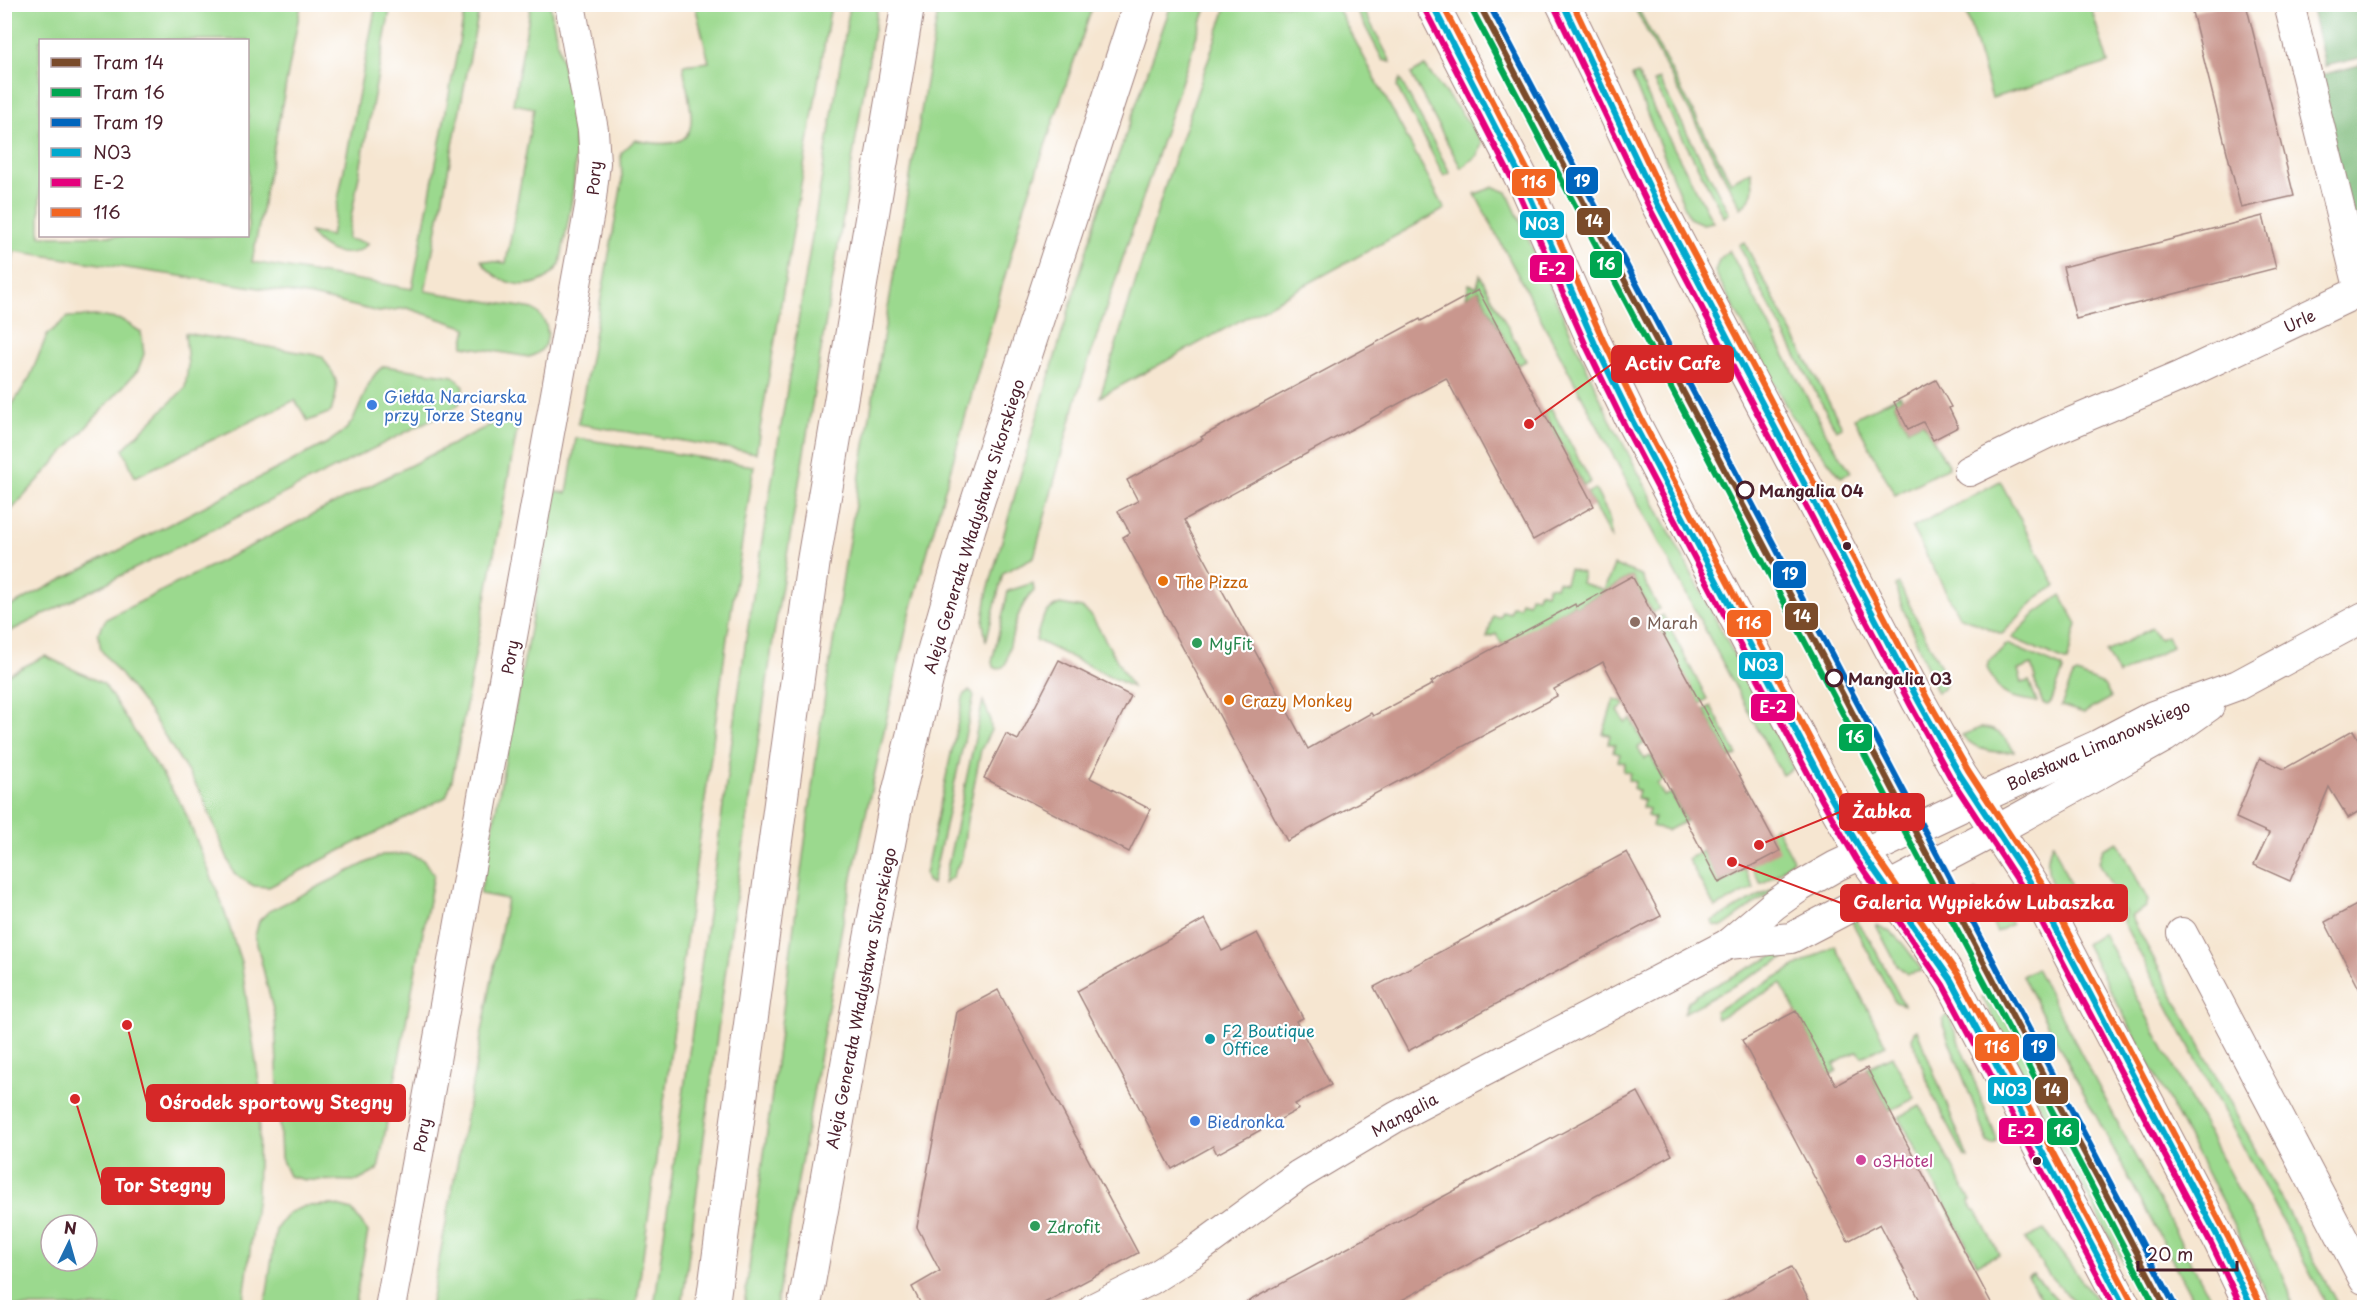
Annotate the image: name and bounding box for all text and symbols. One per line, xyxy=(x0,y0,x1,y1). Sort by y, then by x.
legend xyxy=(39,39,249,237)
text: Tram 14 xyxy=(93,48,164,75)
text: Tram 16 xyxy=(93,78,165,105)
text: Tram 19 xyxy=(93,108,164,135)
text: N03 xyxy=(93,138,132,165)
street label: Pory xyxy=(580,160,606,196)
line badge: 19 xyxy=(1565,166,1599,195)
text: E-2 xyxy=(93,168,125,195)
line badge: 116 xyxy=(1511,168,1556,197)
text: 19 xyxy=(1573,168,1591,192)
text: 116 xyxy=(1521,169,1547,193)
text: 116 xyxy=(93,198,121,225)
line badge: 14 xyxy=(1576,207,1611,236)
text: 14 xyxy=(1585,208,1603,232)
line badge: N03 xyxy=(1519,210,1565,239)
text: N03 xyxy=(1525,211,1559,235)
line badge: 16 xyxy=(1589,250,1623,279)
text: 16 xyxy=(1597,251,1615,275)
line badge: E-2 xyxy=(1529,254,1575,283)
text: E-2 xyxy=(1538,256,1566,280)
street label: Urle xyxy=(2279,302,2319,338)
callout: Activ Cafe xyxy=(1612,346,1733,382)
text: Activ Cafe xyxy=(1624,349,1721,376)
street label: Aleja Generała Władysława Sikorskiego xyxy=(917,376,1029,676)
place label: Giełda Narciarska przy Torze Stegny xyxy=(384,384,527,426)
marker: Giełda Narciarska przy Torze Stegny xyxy=(365,398,379,412)
place label: Mangalia 04 xyxy=(1759,478,1864,502)
marker: Mangalia 04 xyxy=(1736,481,1754,499)
unlabelled marker xyxy=(1841,540,1853,552)
line badge: 19 xyxy=(1772,560,1807,589)
text: 19 xyxy=(1781,561,1799,585)
place label: The Pizza xyxy=(1175,569,1248,593)
marker: The Pizza xyxy=(1156,574,1170,588)
line badge: 14 xyxy=(1784,602,1819,631)
text: 14 xyxy=(1793,603,1811,627)
line badge: 116 xyxy=(1726,609,1772,638)
place label: Marah xyxy=(1647,610,1698,634)
text: 116 xyxy=(1736,610,1762,634)
marker: Marah xyxy=(1628,615,1642,629)
place label: MyFit xyxy=(1209,631,1253,655)
marker: MyFit xyxy=(1190,636,1204,650)
street label: Pory xyxy=(494,638,524,676)
line badge: N03 xyxy=(1738,651,1784,680)
text: N03 xyxy=(1744,652,1778,676)
place label: Mangalia 03 xyxy=(1848,666,1952,690)
marker: Mangalia 03 xyxy=(1825,669,1843,687)
place label: Crazy Monkey xyxy=(1241,688,1353,712)
marker: Crazy Monkey xyxy=(1222,693,1236,707)
line badge: E-2 xyxy=(1750,693,1796,722)
street label: Bolesława Limanowskiego xyxy=(2002,693,2194,795)
text: E-2 xyxy=(1759,694,1787,718)
line badge: 16 xyxy=(1838,723,1873,752)
text: 16 xyxy=(1846,724,1864,748)
callout: Żabka xyxy=(1840,794,1924,830)
text: Żabka xyxy=(1852,797,1912,824)
street label: Aleja Generała Władysława Sikorskiego xyxy=(819,845,901,1151)
callout: Galeria Wypieków Lubaszka xyxy=(1841,885,2127,921)
text: Galeria Wypieków Lubaszka xyxy=(1853,888,2115,915)
place label: F2 Boutique Office xyxy=(1222,1018,1315,1060)
marker: F2 Boutique Office xyxy=(1203,1032,1217,1046)
line badge: 116 xyxy=(1974,1033,2020,1062)
line badge: 19 xyxy=(2022,1033,2056,1062)
text: 116 xyxy=(1984,1034,2010,1058)
text: 19 xyxy=(2030,1034,2048,1058)
line badge: N03 xyxy=(1987,1076,2032,1105)
line badge: 14 xyxy=(2034,1076,2069,1105)
text: N03 xyxy=(1993,1077,2027,1101)
text: 14 xyxy=(2043,1077,2061,1101)
callout: Ośrodek sportowy Stegny xyxy=(147,1085,405,1121)
street label: Mangalia xyxy=(1366,1086,1442,1142)
text: Ośrodek sportowy Stegny xyxy=(159,1088,393,1115)
place label: Biedronka xyxy=(1207,1109,1285,1133)
marker: Biedronka xyxy=(1188,1114,1202,1128)
street label: Pory xyxy=(406,1116,436,1154)
line badge: E-2 xyxy=(1998,1117,2044,1145)
line badge: 16 xyxy=(2046,1117,2080,1146)
text: E-2 xyxy=(2007,1118,2035,1142)
text: 16 xyxy=(2054,1118,2072,1142)
place label: o3Hotel xyxy=(1873,1148,1933,1172)
marker: o3Hotel xyxy=(1854,1153,1868,1167)
unlabelled marker xyxy=(2031,1155,2043,1167)
callout: Tor Stegny xyxy=(102,1168,224,1204)
text: Tor Stegny xyxy=(114,1171,212,1198)
north arrow xyxy=(39,1213,99,1273)
place label: Zdrofit xyxy=(1047,1214,1101,1238)
text: N xyxy=(63,1215,78,1240)
marker: Zdrofit xyxy=(1028,1219,1042,1233)
scale bar xyxy=(2138,1234,2237,1272)
text: 20 m xyxy=(2147,1240,2193,1267)

